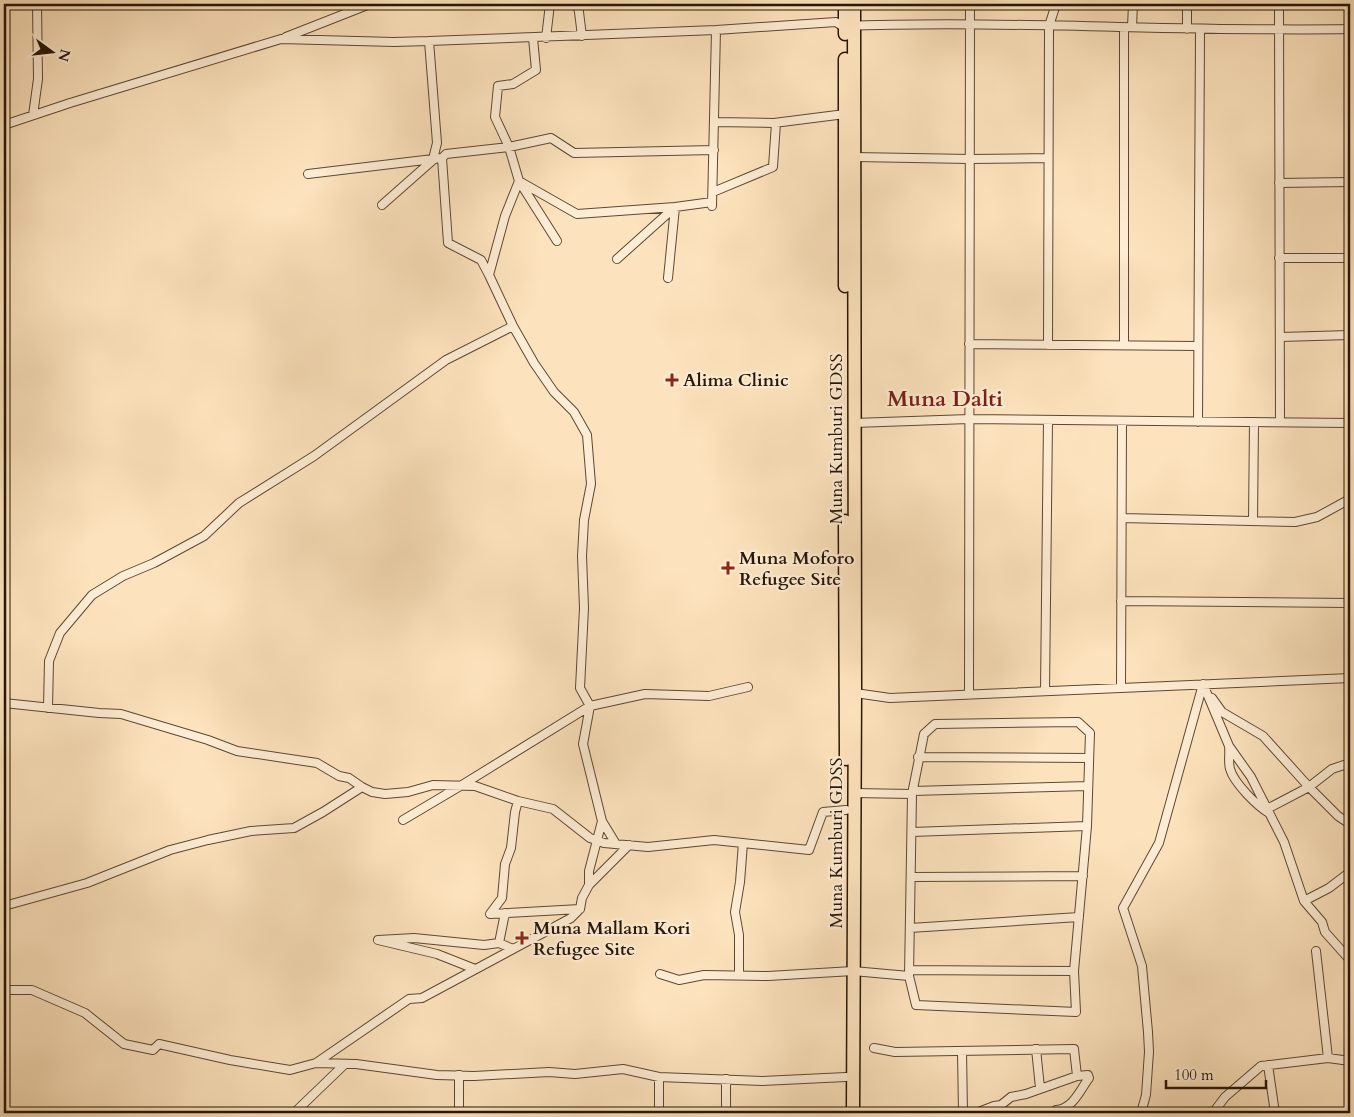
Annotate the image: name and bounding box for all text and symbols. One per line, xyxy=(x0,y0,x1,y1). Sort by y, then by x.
north arrow xyxy=(28,28,78,78)
text: N xyxy=(53,47,75,64)
street label: Muna Kumburi GDSS xyxy=(824,353,849,525)
place label: Alima Clinic xyxy=(683,368,789,393)
marker: Alima Clinic xyxy=(665,373,679,387)
district label: Muna Dalti xyxy=(887,384,1003,414)
place label: Muna Moforo Refugee Site xyxy=(739,546,854,592)
marker: Muna Moforo Refugee Site xyxy=(721,561,735,575)
street label: Muna Kumburi GDSS xyxy=(824,757,849,929)
place label: Muna Mallam Kori Refugee Site xyxy=(533,916,691,962)
marker: Muna Mallam Kori Refugee Site xyxy=(515,931,529,945)
scale bar xyxy=(1166,1057,1266,1089)
text: 100 m xyxy=(1174,1065,1214,1085)

